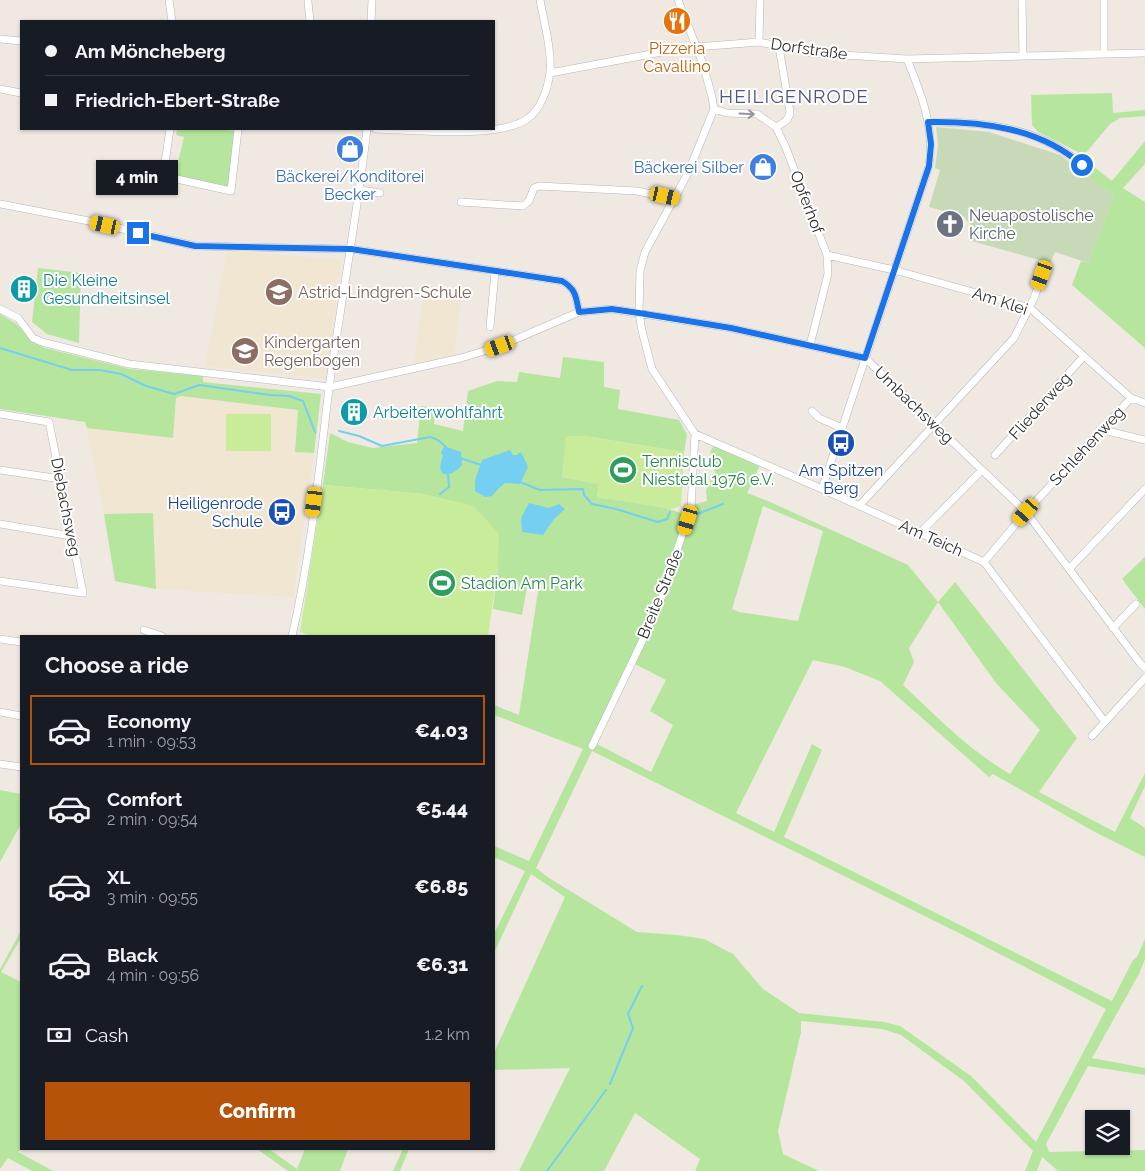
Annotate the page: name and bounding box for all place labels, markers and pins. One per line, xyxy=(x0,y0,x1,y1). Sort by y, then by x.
restaurant icon: Pizzeria Cavallino xyxy=(662,6,692,36)
place label: Pizzeria Cavallino xyxy=(643,39,711,76)
shop icon: Bäckerei/Konditorei Becker xyxy=(335,134,365,164)
shop icon: Bäckerei Silber xyxy=(748,152,778,182)
place label: Bäckerei Silber xyxy=(634,158,744,177)
place label: Bäckerei/Konditorei Becker xyxy=(276,167,424,204)
place label: Neuapostolische Kirche xyxy=(969,206,1094,243)
church icon: Neuapostolische Kirche xyxy=(935,209,965,239)
place label: Die Kleine Gesundheitsinsel xyxy=(43,271,171,308)
building icon: Die Kleine Gesundheitsinsel xyxy=(9,274,39,304)
school or university icon: Astrid-Lindgren-Schule xyxy=(264,277,294,307)
place label: Astrid-Lindgren-Schule xyxy=(298,283,471,302)
place label: Kindergarten Regenbogen xyxy=(264,333,360,370)
school or university icon: Kindergarten Regenbogen xyxy=(230,336,260,366)
building icon: Arbeiterwohlfahrt xyxy=(339,397,369,427)
place label: Arbeiterwohlfahrt xyxy=(373,403,503,422)
bus stop icon: Am Spitzen Berg xyxy=(826,428,856,458)
place label: Tennisclub Niestetal 1976 e.V. xyxy=(642,452,774,489)
sports icon: Tennisclub Niestetal 1976 e.V. xyxy=(608,455,638,485)
place label: Am Spitzen Berg xyxy=(799,461,883,498)
place label: Heiligenrode Schule xyxy=(168,494,263,531)
bus stop icon: Heiligenrode Schule xyxy=(267,497,297,527)
sports icon: Stadion Am Park xyxy=(427,568,457,598)
place label: Stadion Am Park xyxy=(461,574,583,593)

